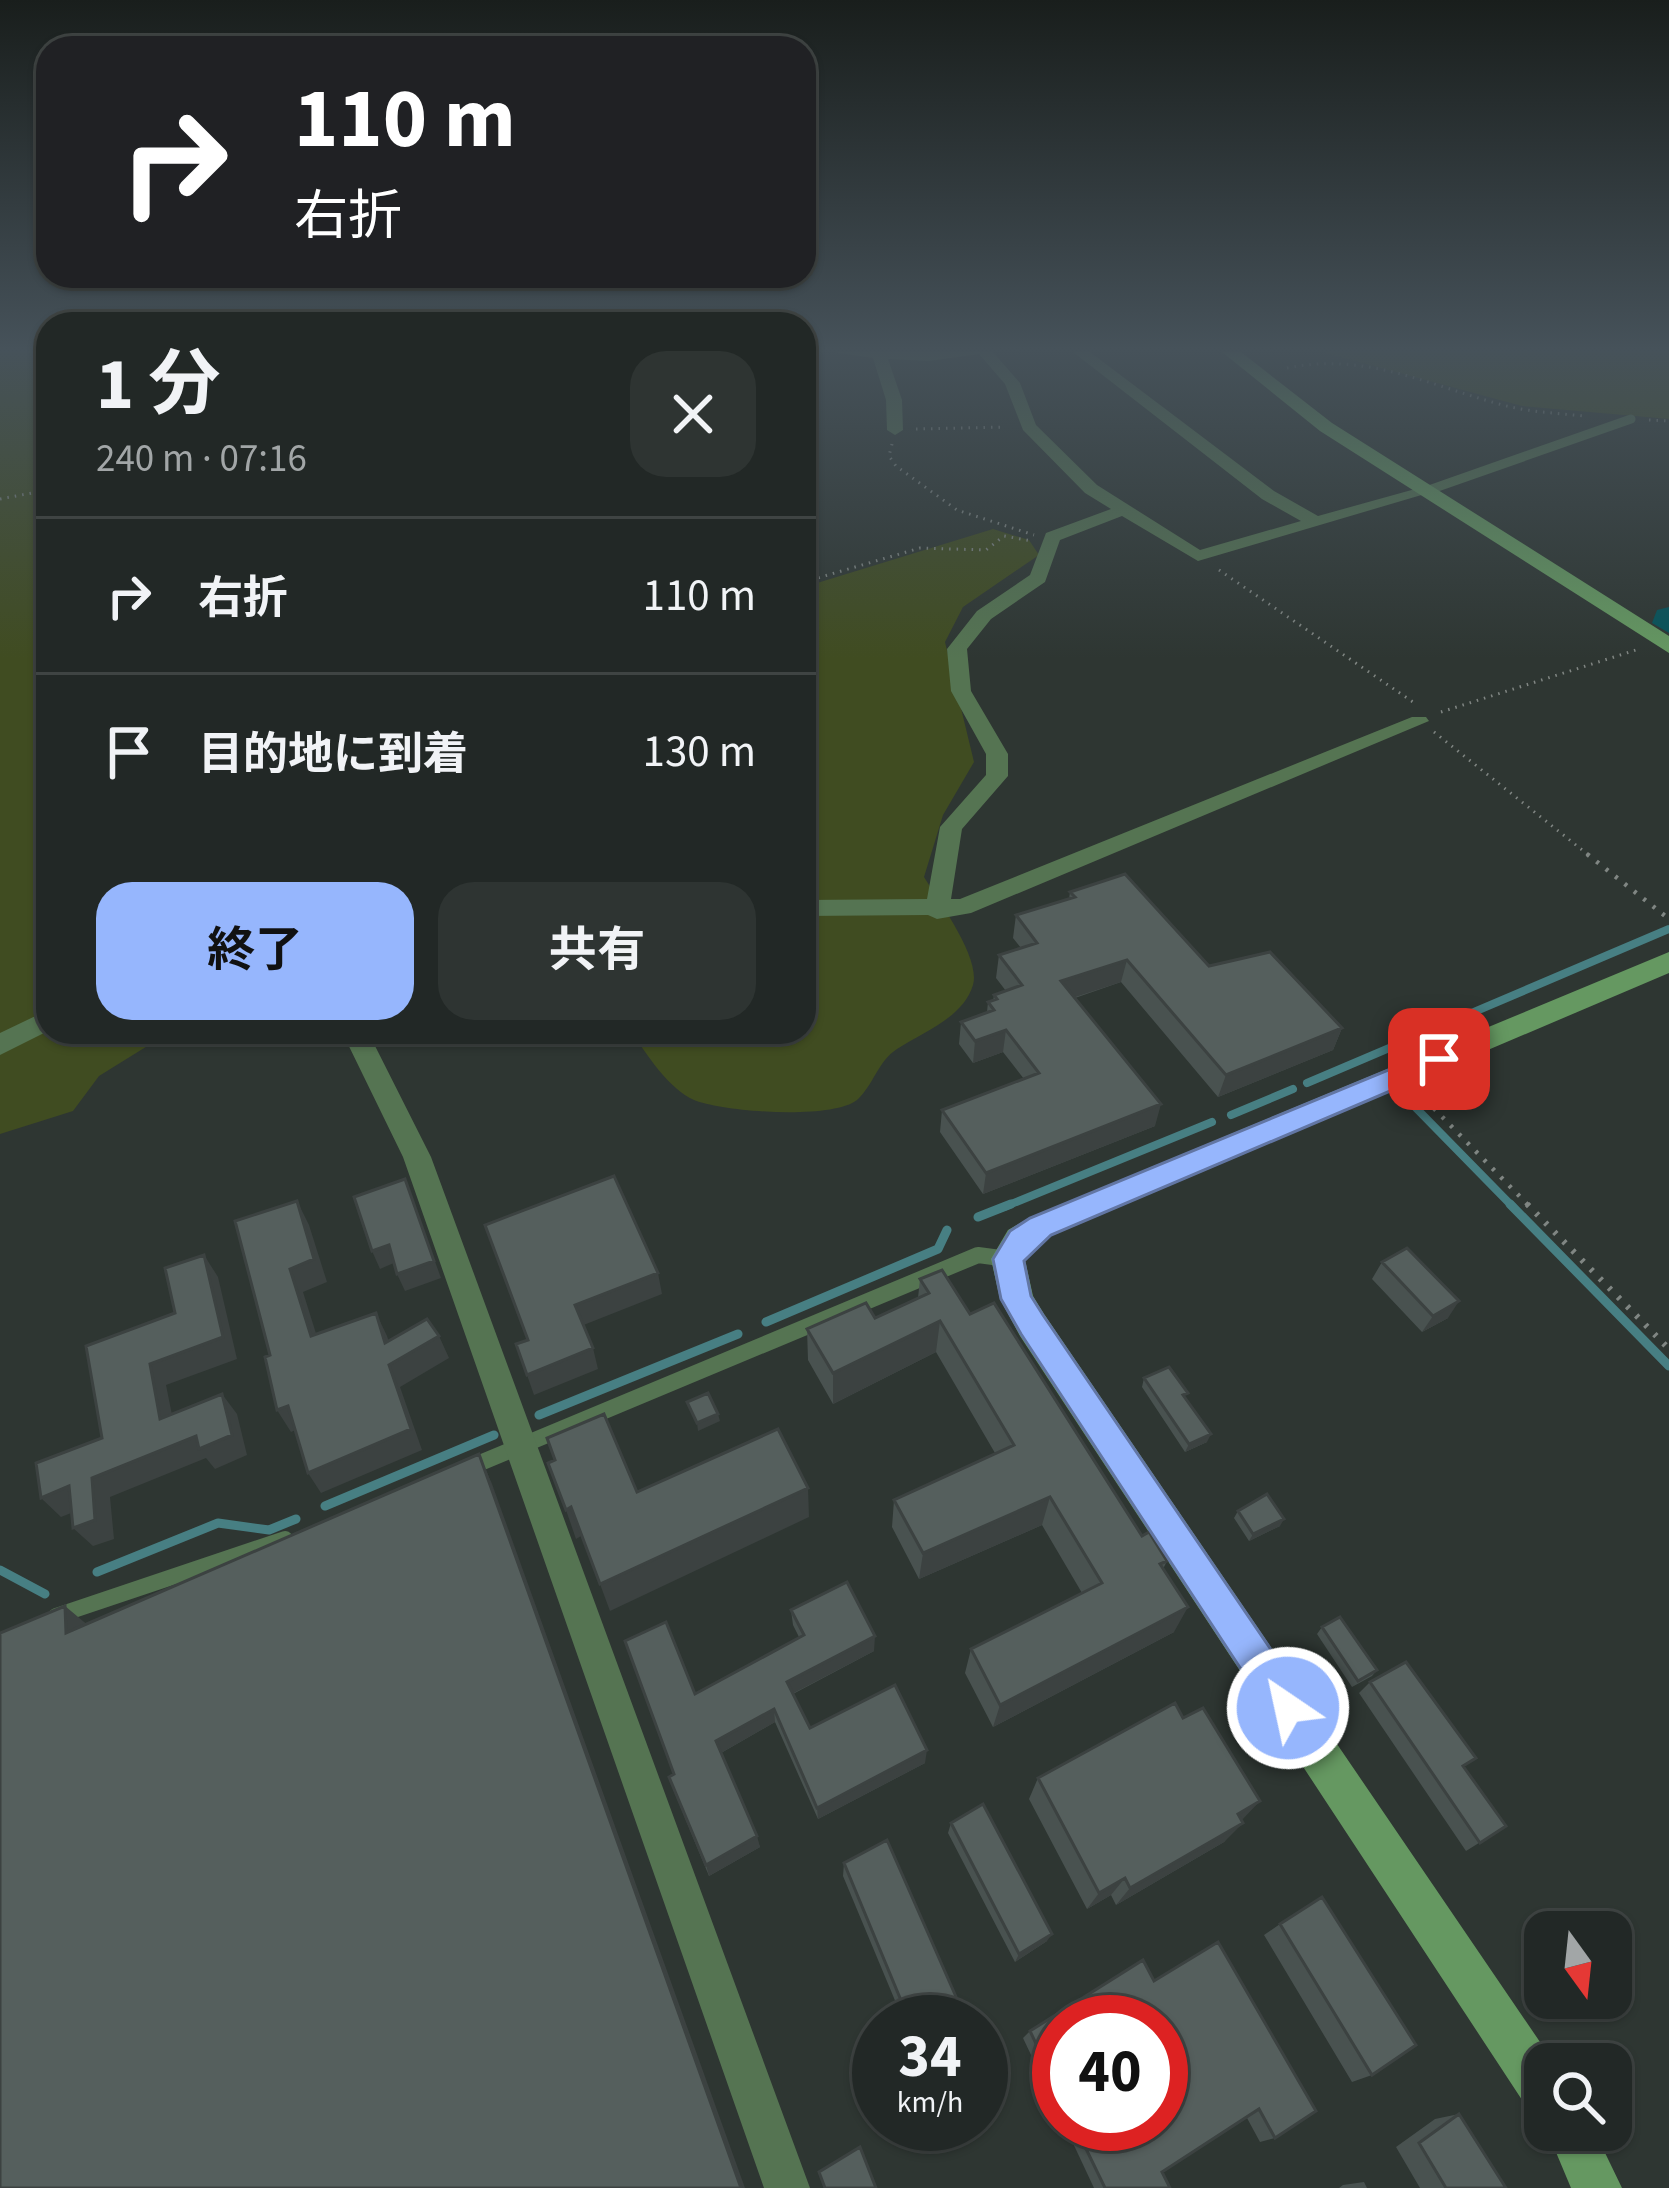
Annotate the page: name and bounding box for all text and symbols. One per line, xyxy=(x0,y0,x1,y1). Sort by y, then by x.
text: 110 m xyxy=(294,60,516,180)
icon: right xyxy=(96,84,252,240)
text: 右折 xyxy=(294,179,402,256)
text: 1 分 xyxy=(96,334,220,437)
button: close xyxy=(630,351,756,477)
text: 240 m · 07:16 xyxy=(96,431,307,487)
icon: right xyxy=(96,563,162,629)
text: 110 m xyxy=(643,564,756,628)
text: 右折 xyxy=(198,567,288,631)
icon: arrive xyxy=(96,719,162,785)
text: 130 m xyxy=(643,720,756,784)
text: 目的地に到着 xyxy=(198,723,468,787)
button: 終了 xyxy=(96,882,414,1020)
button: 共有 xyxy=(438,882,756,1020)
pin xyxy=(1388,1008,1490,1110)
icon: arrive xyxy=(1406,1026,1472,1092)
position arrow xyxy=(1225,1645,1351,1771)
north arrow xyxy=(1524,1911,1632,2019)
map controls xyxy=(1524,1911,1632,2151)
speed limit sign: 40 xyxy=(1032,1995,1188,2151)
text: 34 xyxy=(898,2015,962,2100)
button: search xyxy=(1524,2043,1632,2151)
text: km/h xyxy=(897,2081,963,2124)

